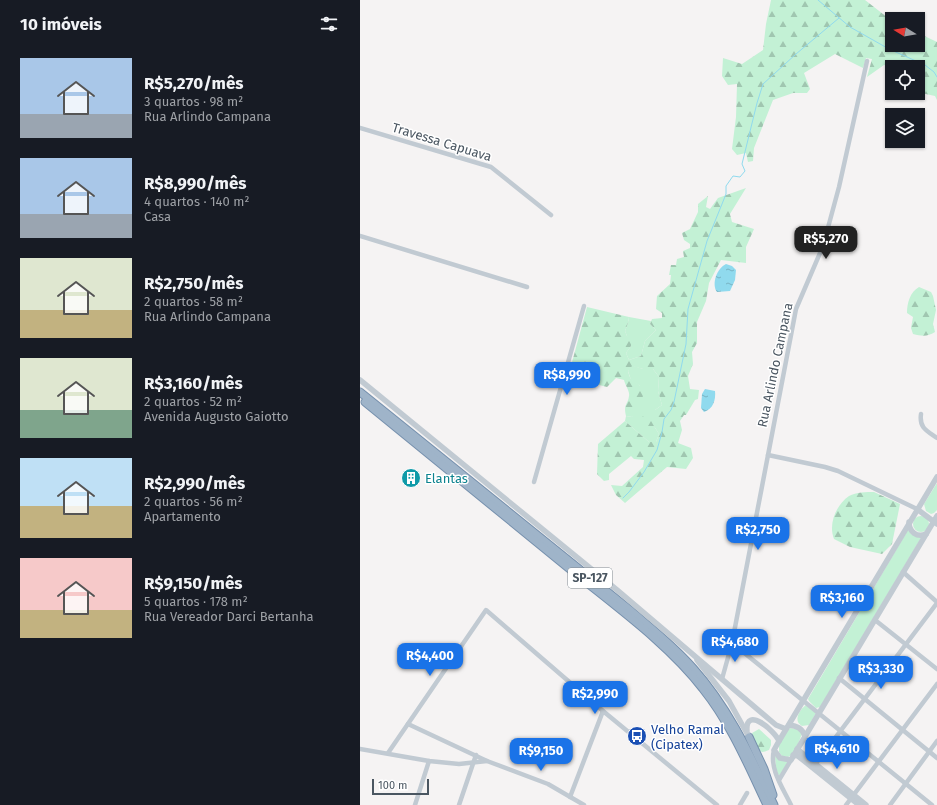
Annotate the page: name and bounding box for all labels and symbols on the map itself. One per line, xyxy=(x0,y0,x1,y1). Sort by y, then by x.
north arrow xyxy=(885,12,925,52)
street label: Travessa Capuava xyxy=(390,120,494,164)
pin: R$5,270 xyxy=(789,226,863,260)
street label: Rua Arlindo Campana xyxy=(754,301,796,429)
pin: R$8,990 xyxy=(530,362,604,396)
building icon: Elantas xyxy=(400,467,422,489)
place label: Elantas xyxy=(425,471,468,486)
pin: R$2,750 xyxy=(721,517,795,551)
road number: SP-127 xyxy=(568,568,612,588)
pin: R$3,160 xyxy=(805,585,879,619)
pin: R$4,680 xyxy=(698,629,772,663)
pin: R$4,400 xyxy=(393,643,467,677)
pin: R$3,330 xyxy=(844,656,918,690)
pin: R$2,990 xyxy=(558,681,632,715)
place label: Velho Ramal (Cipatex) xyxy=(651,722,724,752)
bus stop icon: Velho Ramal (Cipatex) xyxy=(626,725,648,747)
pin: R$4,610 xyxy=(800,736,874,770)
pin: R$9,150 xyxy=(504,738,578,772)
scale bar xyxy=(372,777,429,796)

